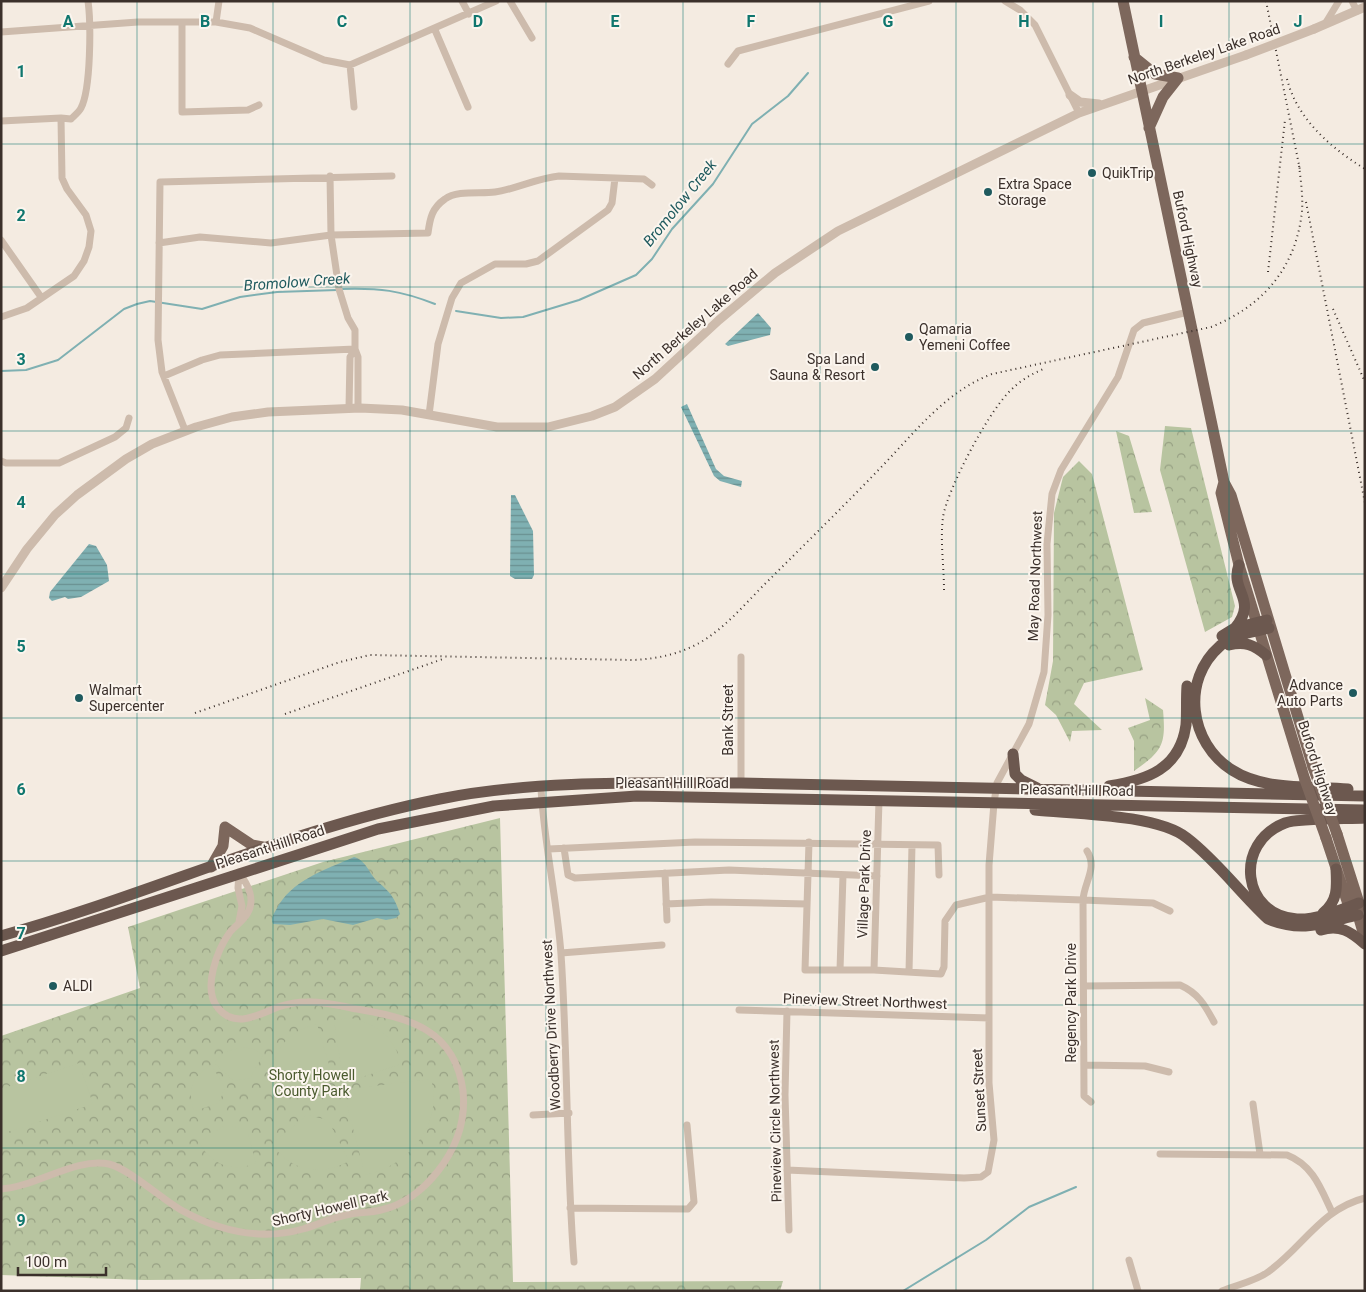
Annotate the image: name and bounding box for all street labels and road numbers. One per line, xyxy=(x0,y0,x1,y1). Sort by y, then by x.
street label: North Berkeley Lake Road xyxy=(1126,20,1282,88)
street label: Buford Highway xyxy=(1170,189,1206,289)
street label: North Berkeley Lake Road xyxy=(629,265,761,383)
street label: May Road Northwest xyxy=(1025,510,1045,642)
street label: Bank Street xyxy=(720,684,736,756)
street label: Buford Highway xyxy=(1295,718,1341,818)
street label: Pleasant Hill Road xyxy=(615,775,729,791)
street label: Pleasant Hill Road xyxy=(1020,781,1134,799)
street label: Pleasant Hill Road xyxy=(213,822,327,872)
street label: Village Park Drive xyxy=(854,829,874,939)
street label: Woodberry Drive Northwest xyxy=(539,939,563,1111)
street label: Regency Park Drive xyxy=(1063,943,1079,1063)
street label: Pineview Street Northwest xyxy=(783,990,948,1012)
street label: Pineview Circle Northwest xyxy=(766,1039,784,1203)
street label: Sunset Street xyxy=(969,1048,989,1132)
street label: Shorty Howell Park xyxy=(271,1187,390,1229)

